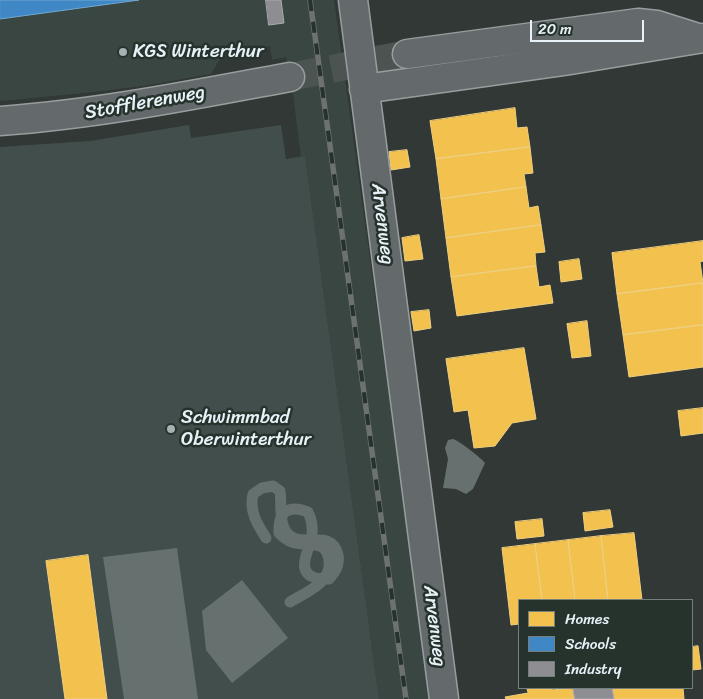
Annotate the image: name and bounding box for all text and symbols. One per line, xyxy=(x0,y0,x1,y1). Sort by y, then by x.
scale bar xyxy=(533,10,647,42)
text: 20 m xyxy=(538,16,572,42)
place label: KGS Winterthur xyxy=(133,41,264,63)
marker: KGS Winterthur xyxy=(117,46,129,58)
street label: Stofflerenweg xyxy=(83,81,207,125)
street label: Arvenweg xyxy=(366,182,398,266)
place label: Schwimmbad Oberwinterthur xyxy=(181,407,311,451)
marker: Schwimmbad Oberwinterthur xyxy=(165,423,177,435)
street label: Arvenweg xyxy=(418,584,450,668)
legend xyxy=(518,599,693,689)
text: Homes xyxy=(565,606,609,632)
text: Schools xyxy=(565,631,616,657)
text: Industry xyxy=(565,656,622,682)

